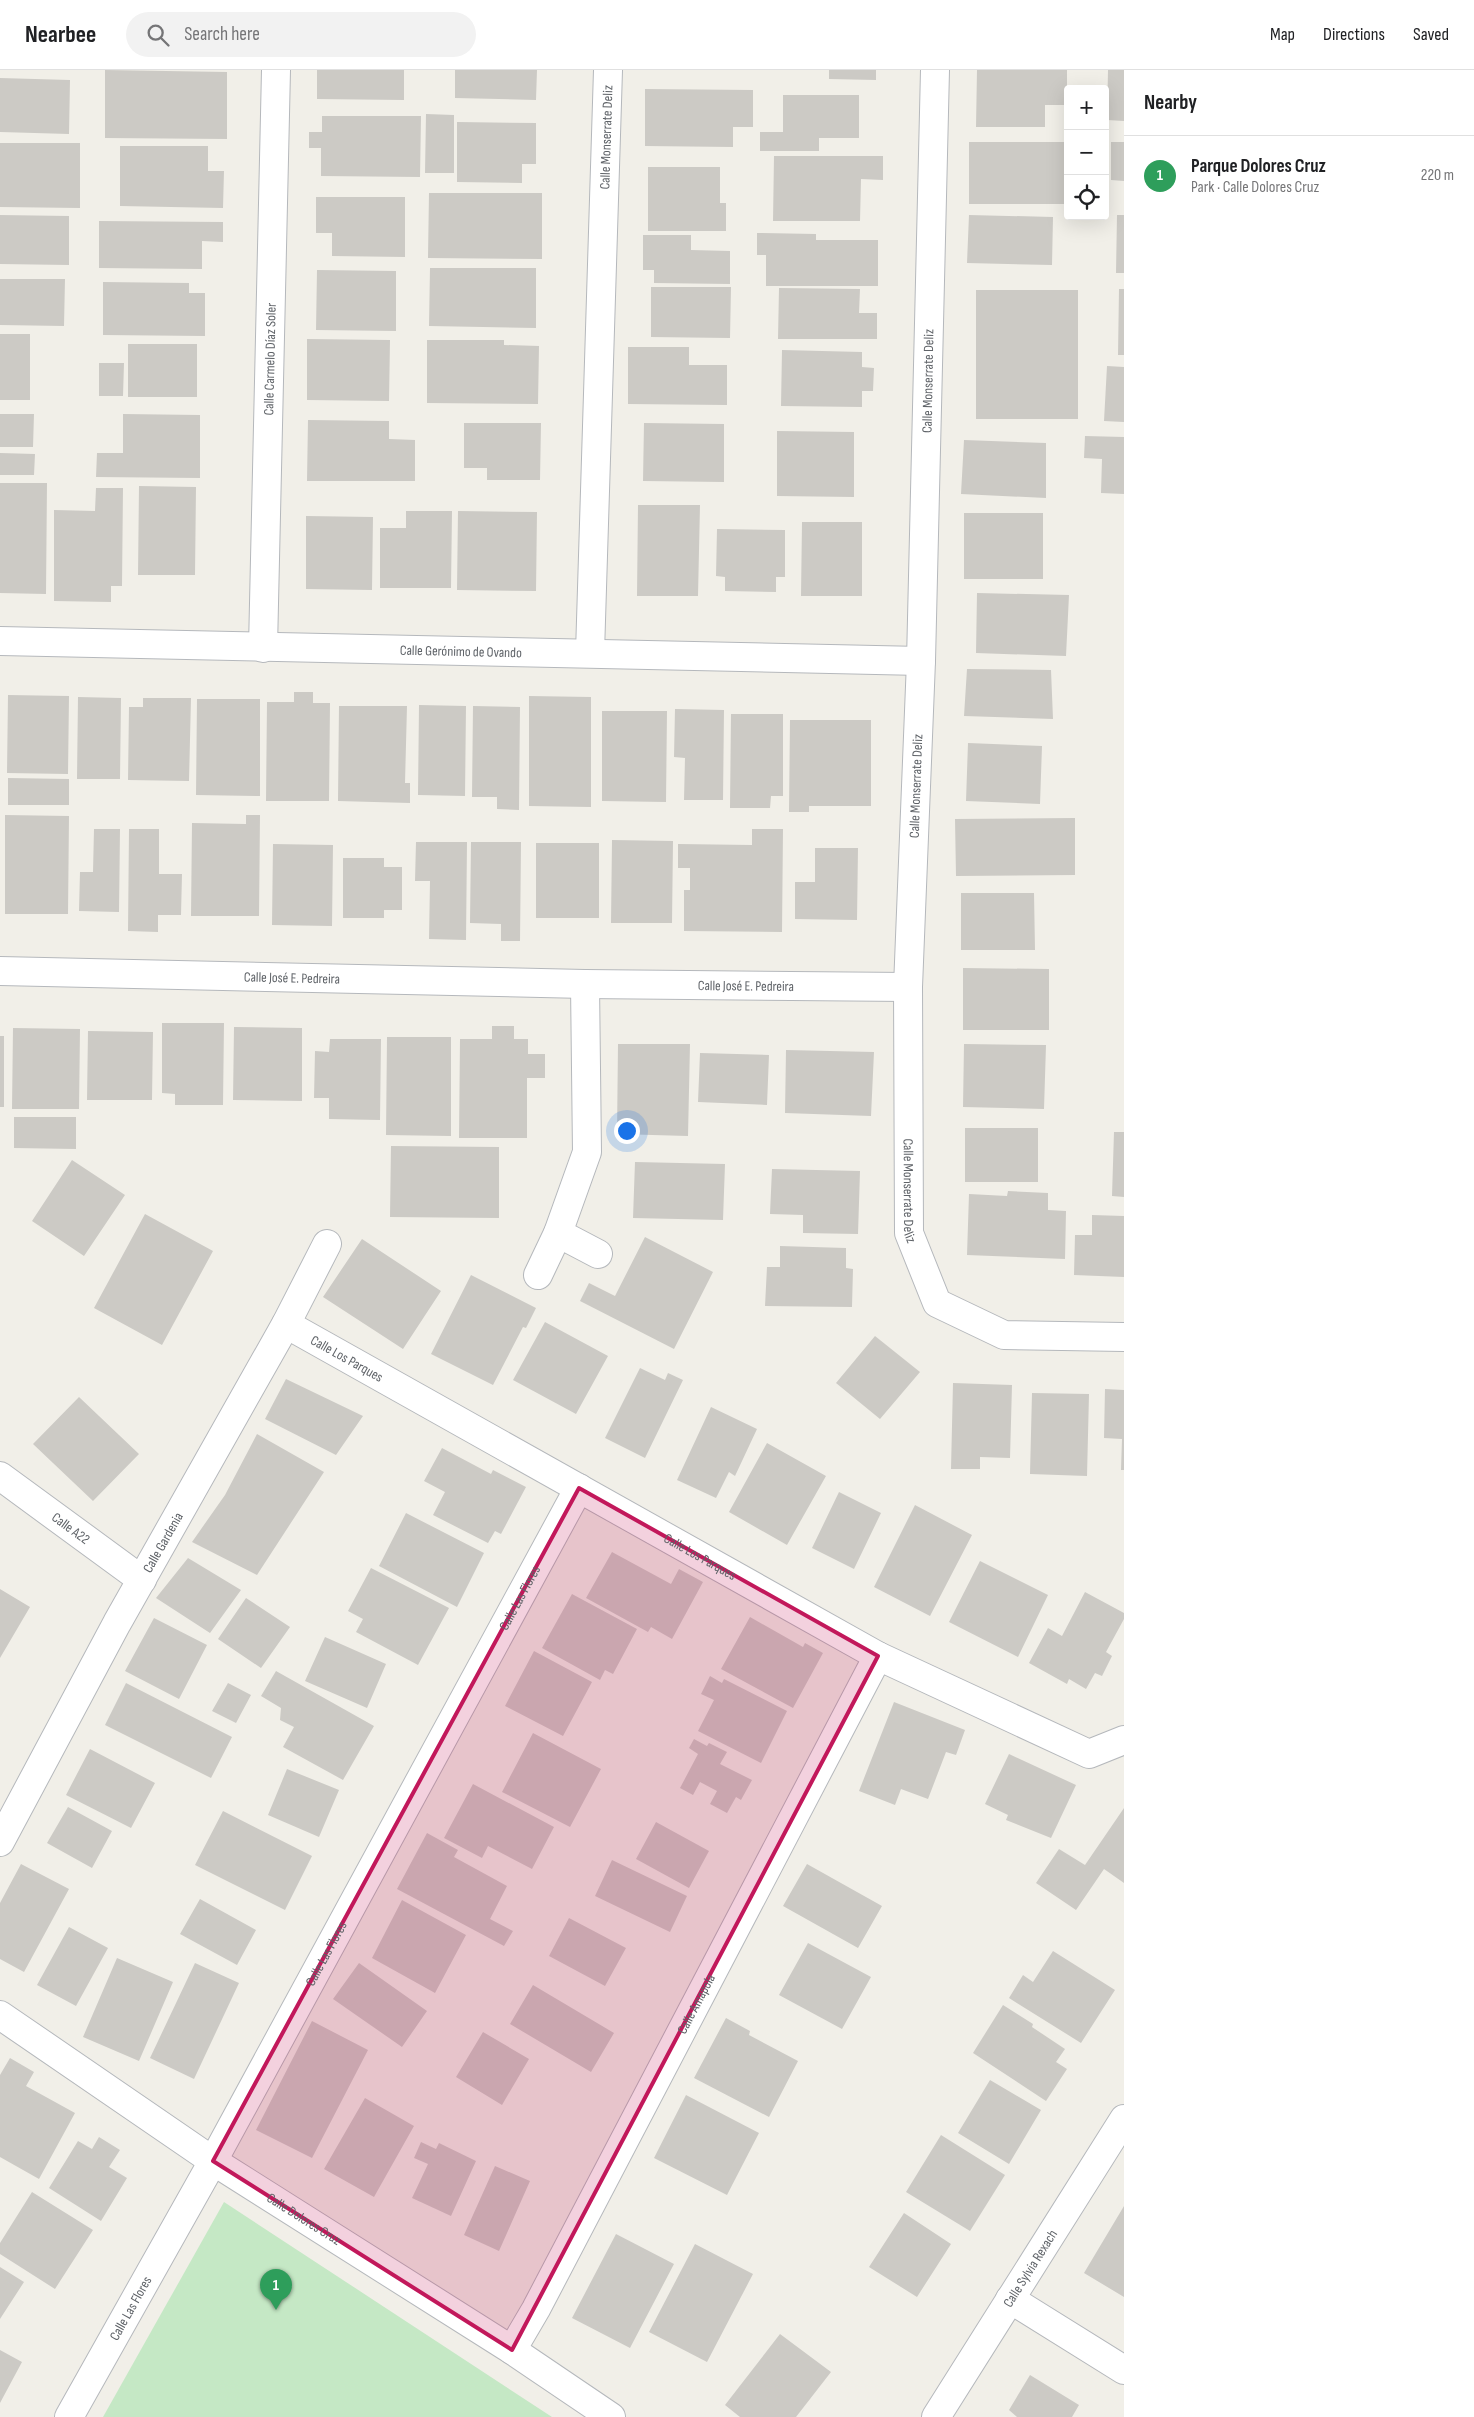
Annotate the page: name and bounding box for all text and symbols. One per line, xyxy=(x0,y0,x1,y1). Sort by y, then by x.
search box xyxy=(126,12,476,57)
text: Nearbee xyxy=(25,20,96,49)
icon: search xyxy=(144,21,172,49)
text: Search here xyxy=(184,23,260,46)
text: Map xyxy=(1270,24,1295,45)
text: Directions xyxy=(1323,24,1385,45)
text: Saved xyxy=(1413,24,1449,45)
street label: Calle Monserrate Deliz xyxy=(596,85,616,190)
map controls xyxy=(1064,85,1109,220)
button: + xyxy=(1064,85,1109,130)
text: Nearby xyxy=(1144,90,1197,115)
button: − xyxy=(1064,130,1109,175)
text: Parque Dolores Cruz xyxy=(1191,155,1326,178)
text: 1 xyxy=(1157,166,1163,185)
text: 220 m xyxy=(1421,166,1454,185)
button: locate xyxy=(1064,175,1109,220)
text: Park · Calle Dolores Cruz xyxy=(1191,178,1319,197)
street label: Calle Carmelo Díaz Soler xyxy=(260,303,279,416)
street label: Calle Monserrate Deliz xyxy=(919,329,937,433)
street label: Calle Gerónimo de Ovando xyxy=(400,641,522,661)
street label: Calle Monserrate Deliz xyxy=(906,734,926,838)
street label: Calle José E. Pedreira xyxy=(244,968,340,987)
street label: Calle José E. Pedreira xyxy=(698,977,794,994)
your location xyxy=(614,1118,640,1144)
street label: Calle Monserrate Deliz xyxy=(900,1138,920,1245)
street label: Calle Los Parques xyxy=(308,1331,386,1385)
street label: Calle A22 xyxy=(49,1508,93,1548)
street label: Calle Gardenia xyxy=(139,1509,186,1575)
street label: Calle Los Parques xyxy=(661,1529,740,1583)
street label: Calle Las Flores xyxy=(495,1562,544,1633)
street label: Calle Las Flores xyxy=(301,1918,350,1989)
street label: Calle Amapola xyxy=(673,1971,719,2037)
street label: Calle Dolores Cruz xyxy=(264,2189,344,2248)
street label: Calle Sylvia Rexach xyxy=(999,2226,1061,2310)
pin: 1 xyxy=(260,2269,292,2310)
street label: Calle Las Flores xyxy=(105,2273,155,2343)

